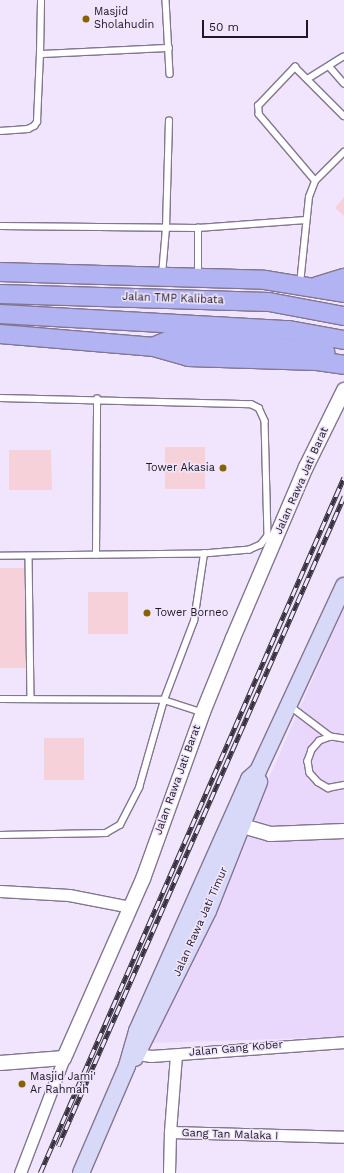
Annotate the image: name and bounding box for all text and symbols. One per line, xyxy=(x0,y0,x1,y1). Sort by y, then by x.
place label: Masjid Sholahudin xyxy=(94,6,154,32)
scale bar xyxy=(204,12,310,38)
marker: Masjid Sholahudin xyxy=(81,14,91,24)
text: 50 m xyxy=(209,20,239,34)
street label: Jalan TMP Kalibata xyxy=(122,291,224,307)
street label: Jalan Rawa Jati Barat xyxy=(272,425,332,537)
place label: Tower Akasia xyxy=(145,461,215,475)
marker: Tower Akasia xyxy=(218,463,228,473)
place label: Tower Borneo xyxy=(155,606,228,620)
marker: Tower Borneo xyxy=(142,608,152,618)
street label: Jalan Rawa Jati Barat xyxy=(152,723,204,837)
street label: Jalan Rawa Jati Timur xyxy=(171,865,231,979)
street label: Jalan Gang Kober xyxy=(189,1038,283,1060)
place label: Masjid Jami' Ar Rahmah xyxy=(30,1071,96,1097)
marker: Masjid Jami' Ar Rahmah xyxy=(17,1079,27,1089)
street label: Gang Tan Malaka I xyxy=(181,1127,279,1143)

